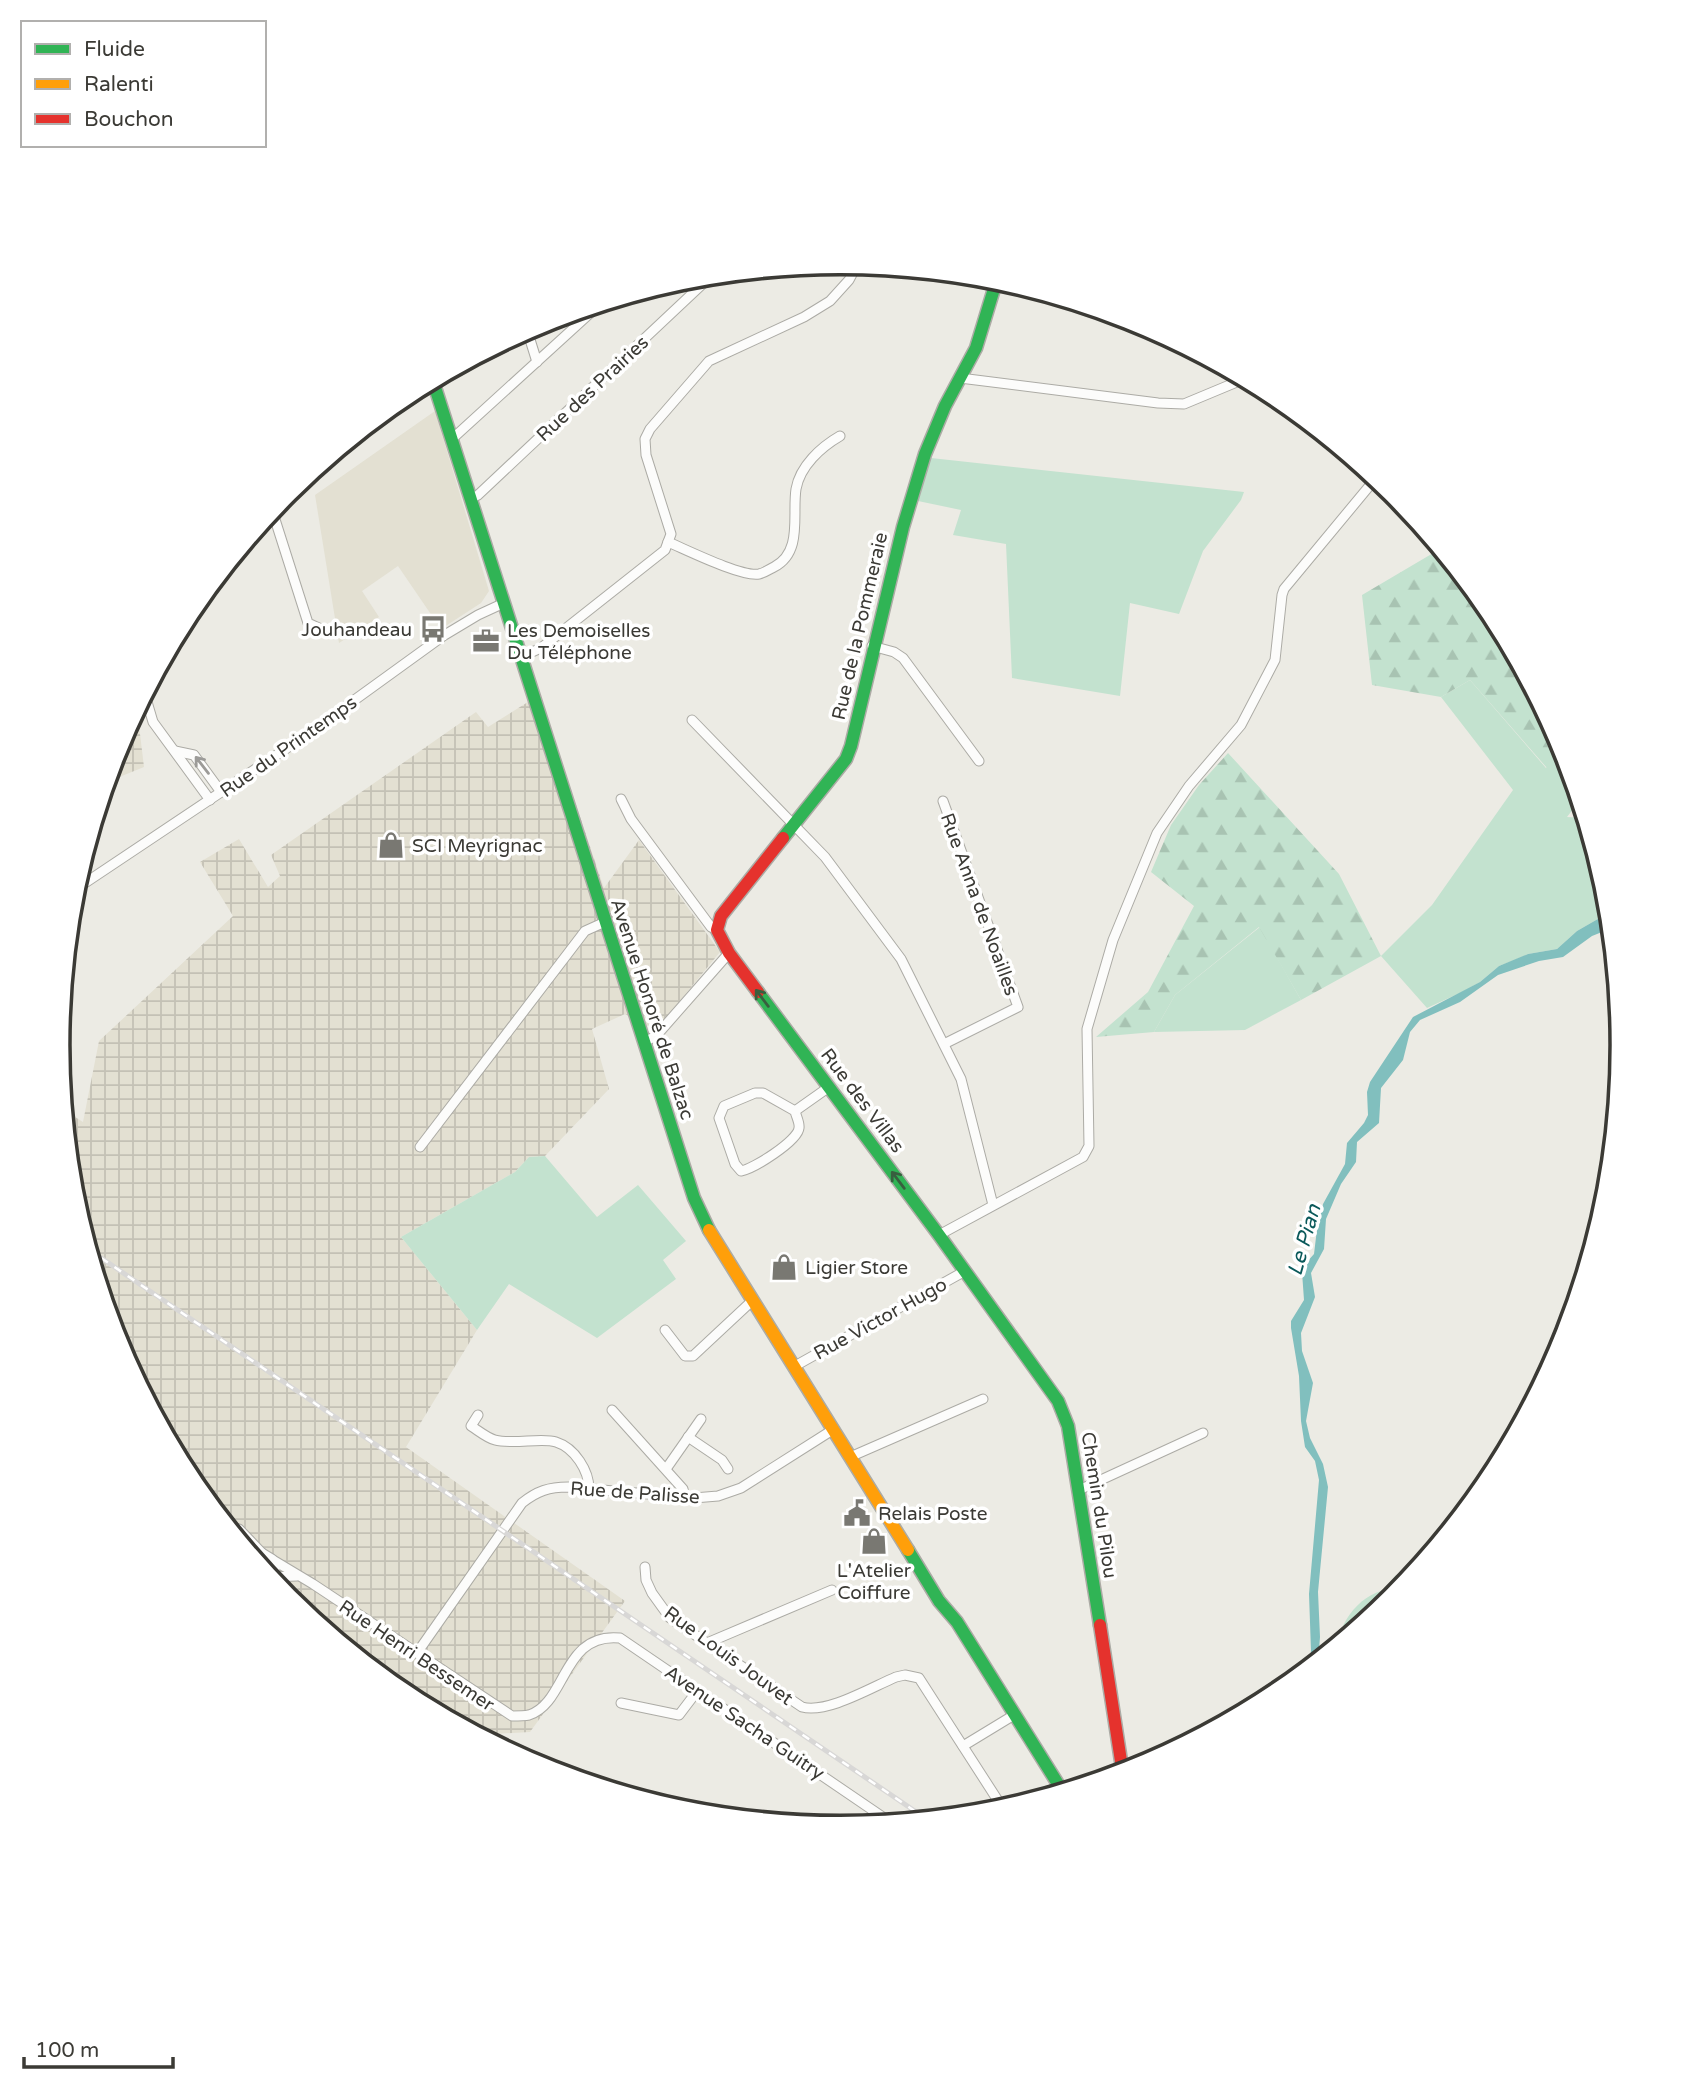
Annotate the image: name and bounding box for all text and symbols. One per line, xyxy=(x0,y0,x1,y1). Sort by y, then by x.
legend xyxy=(21,21,266,147)
text: Fluide xyxy=(84,37,145,62)
text: Ralenti xyxy=(84,72,154,97)
text: Bouchon xyxy=(84,107,174,132)
street label: Rue des Prairies xyxy=(532,331,653,446)
street label: Rue de la Pommeraie xyxy=(828,530,892,722)
bus stop icon: Jouhandeau xyxy=(418,614,448,644)
place label: Jouhandeau xyxy=(301,619,412,641)
place label: Les Demoiselles Du Téléphone xyxy=(507,620,650,664)
office icon: Les Demoiselles Du Téléphone xyxy=(471,626,501,656)
street label: Rue du Printemps xyxy=(216,691,361,802)
one-way arrow xyxy=(194,757,209,775)
street label: Rue Anna de Noailles xyxy=(936,810,1022,999)
shop icon: SCI Meyrignac xyxy=(376,830,406,860)
place label: SCI Meyrignac xyxy=(412,835,543,857)
street label: Avenue Honoré de Balzac xyxy=(606,896,698,1123)
one-way arrow xyxy=(755,989,770,1007)
street label: Rue des Villas xyxy=(816,1044,908,1157)
one-way arrow xyxy=(891,1171,906,1190)
water label: Le Pian xyxy=(1282,1200,1327,1279)
shop icon: Ligier Store xyxy=(769,1252,799,1282)
place label: Ligier Store xyxy=(805,1257,908,1279)
street label: Rue Victor Hugo xyxy=(810,1273,951,1365)
street label: Chemin du Pilou xyxy=(1077,1430,1121,1580)
street label: Rue de Palisse xyxy=(569,1477,700,1509)
public building icon: Relais Poste xyxy=(842,1498,872,1528)
place label: Relais Poste xyxy=(878,1503,987,1525)
shop icon: L'Atelier Coiffure xyxy=(859,1526,889,1556)
place label: L'Atelier Coiffure xyxy=(837,1560,912,1604)
street label: Rue Henri Bessemer xyxy=(335,1596,499,1716)
street label: Rue Louis Jouvet xyxy=(660,1602,797,1710)
street label: Avenue Sacha Guitry xyxy=(660,1661,829,1785)
scale bar xyxy=(24,2025,173,2070)
text: 100 m xyxy=(35,2038,99,2063)

